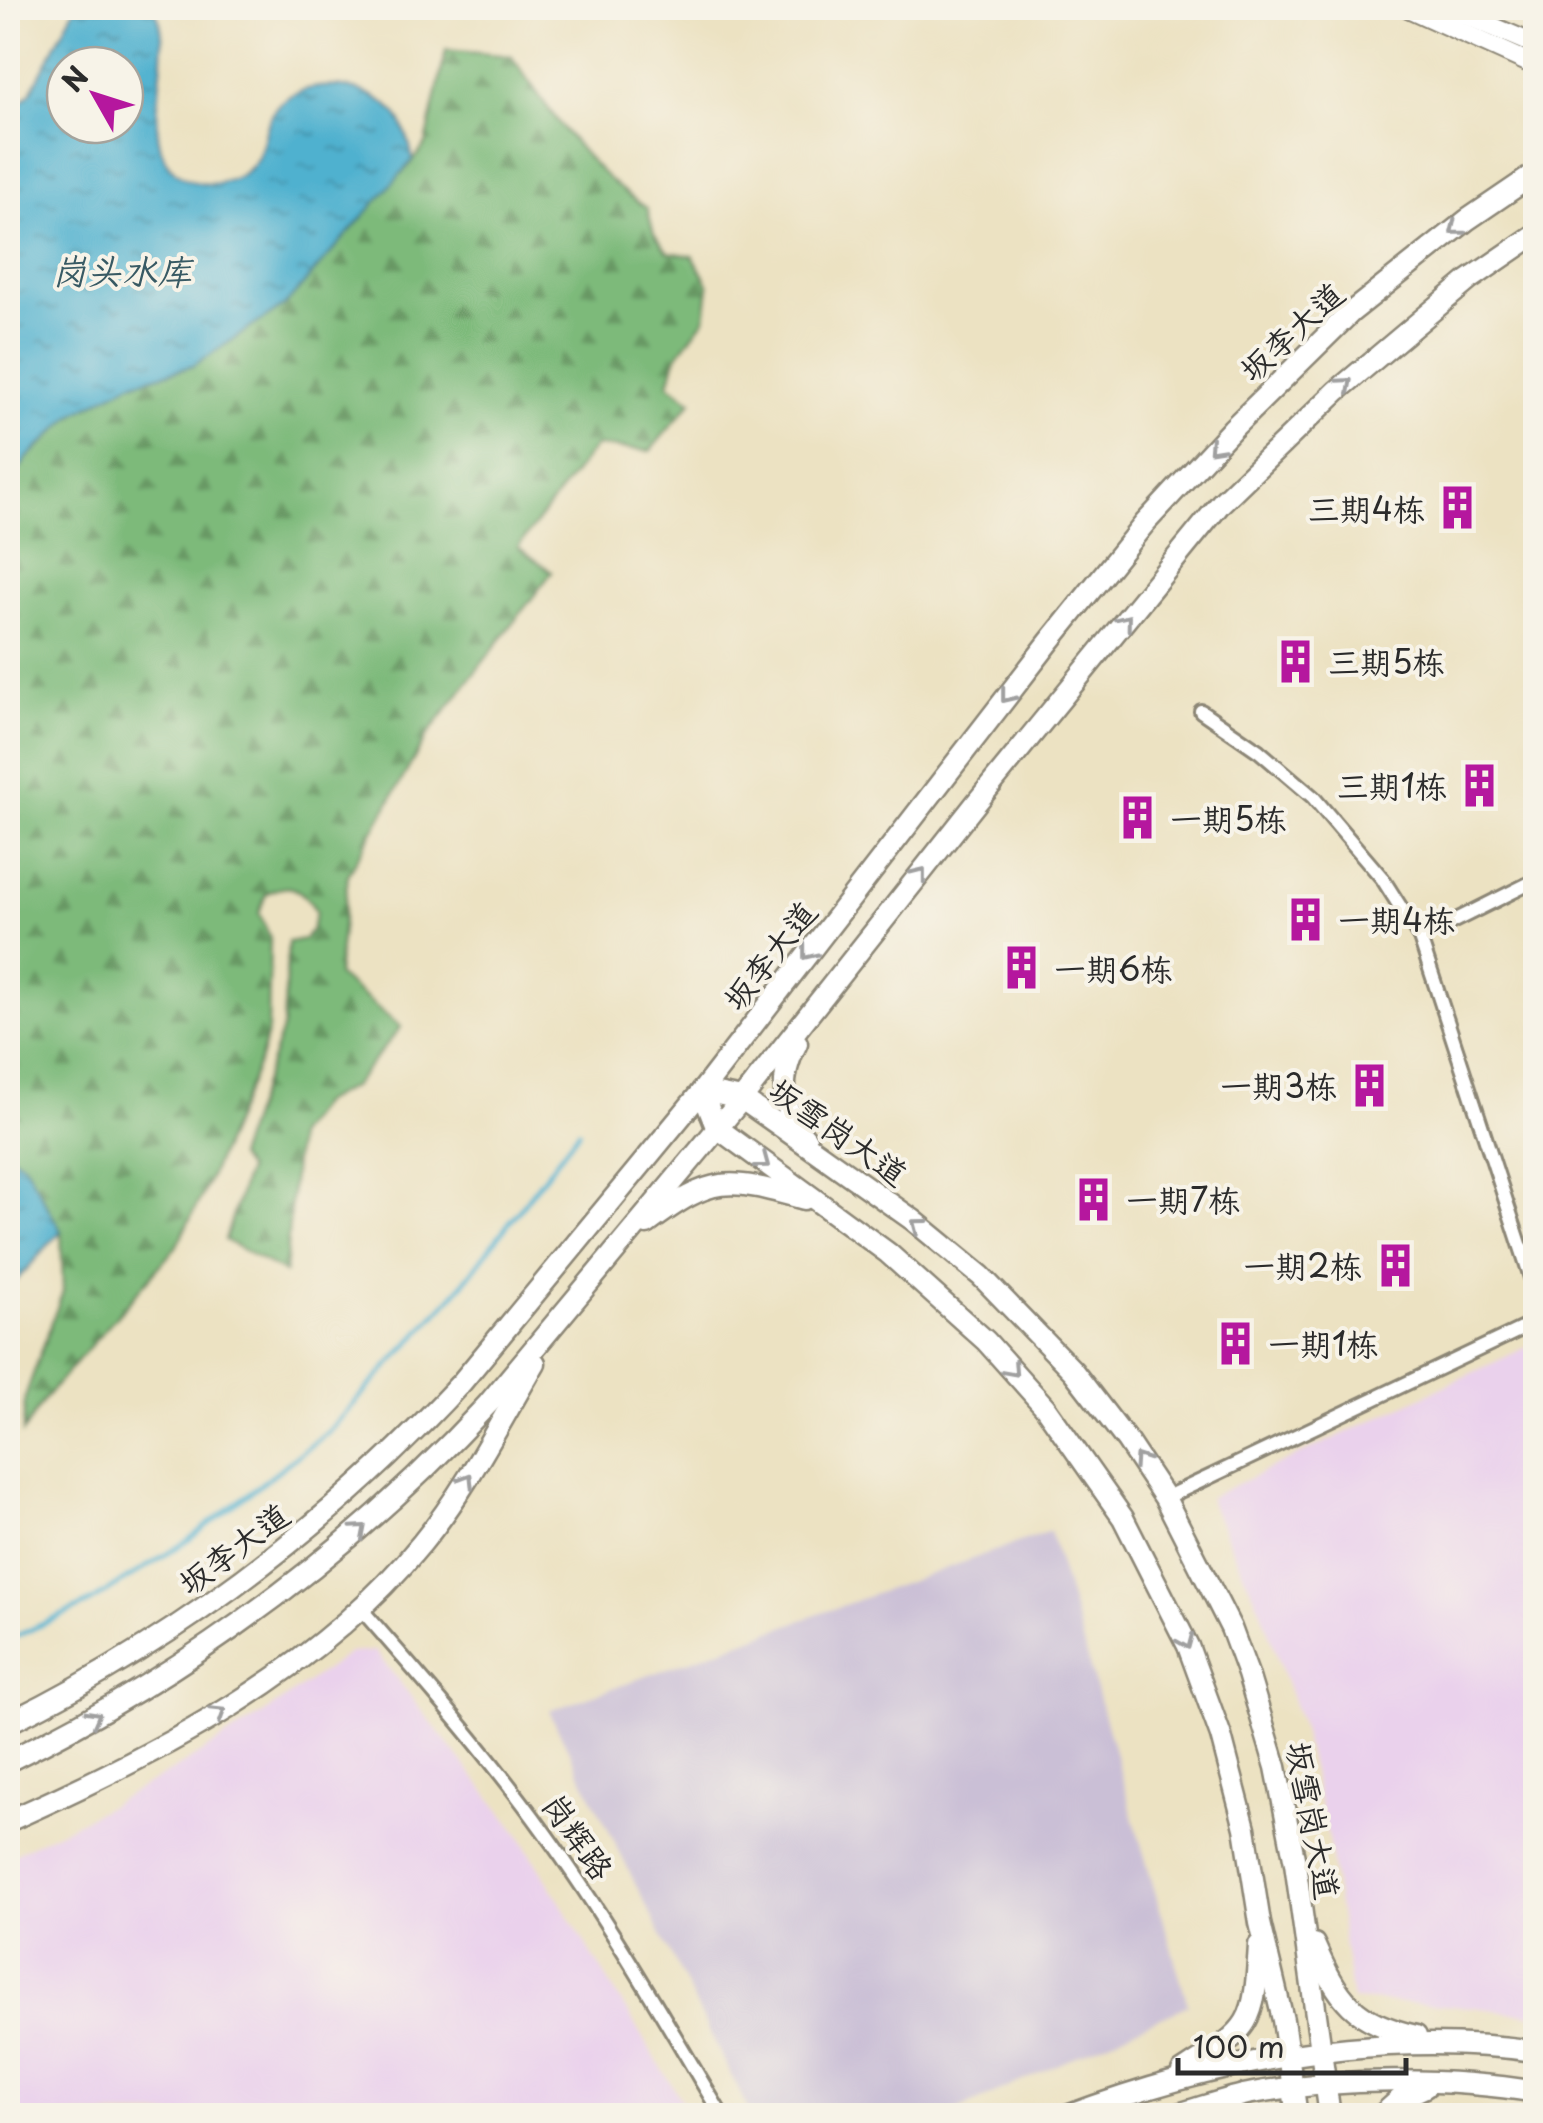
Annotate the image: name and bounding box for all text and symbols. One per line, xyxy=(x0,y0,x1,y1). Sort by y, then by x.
north arrow xyxy=(45,45,145,145)
text: N xyxy=(51,56,98,100)
one-way arrow xyxy=(1449,217,1467,235)
water label: 岗头水库 xyxy=(52,243,195,296)
street label: 坂李大道 xyxy=(1228,270,1354,392)
one-way arrow xyxy=(1334,378,1353,396)
one-way arrow xyxy=(1209,435,1227,454)
place label: 三期4栋 xyxy=(1308,484,1425,532)
building icon: 三期4栋 xyxy=(1434,484,1482,532)
one-way arrow xyxy=(1113,615,1131,633)
building icon: 三期5栋 xyxy=(1271,637,1319,685)
place label: 三期5栋 xyxy=(1328,637,1445,685)
one-way arrow xyxy=(1001,685,1019,703)
place label: 三期1栋 xyxy=(1337,761,1447,809)
building icon: 三期1栋 xyxy=(1456,761,1504,809)
building icon: 一期5栋 xyxy=(1113,794,1161,842)
place label: 一期5栋 xyxy=(1170,794,1287,842)
one-way arrow xyxy=(908,867,926,885)
street label: 坂李大道 xyxy=(711,890,827,1020)
building icon: 一期4栋 xyxy=(1281,895,1329,943)
place label: 一期4栋 xyxy=(1338,895,1455,943)
one-way arrow xyxy=(803,942,820,960)
building icon: 一期6栋 xyxy=(997,944,1045,992)
place label: 一期6栋 xyxy=(1054,944,1172,992)
place label: 一期3栋 xyxy=(1220,1061,1337,1109)
building icon: 一期3栋 xyxy=(1346,1061,1394,1109)
street label: 坂雪岗大道 xyxy=(760,1065,918,1197)
one-way arrow xyxy=(752,1151,770,1168)
building icon: 一期7栋 xyxy=(1069,1175,1117,1223)
place label: 一期7栋 xyxy=(1126,1175,1240,1223)
one-way arrow xyxy=(911,1219,929,1236)
place label: 一期2栋 xyxy=(1243,1241,1362,1289)
building icon: 一期2栋 xyxy=(1371,1241,1419,1289)
building icon: 一期1栋 xyxy=(1211,1319,1259,1367)
place label: 一期1栋 xyxy=(1268,1319,1378,1367)
one-way arrow xyxy=(1000,1358,1018,1376)
one-way arrow xyxy=(1134,1452,1152,1471)
one-way arrow xyxy=(455,1473,474,1491)
street label: 坂李大道 xyxy=(167,1490,299,1606)
one-way arrow xyxy=(348,1524,367,1542)
one-way arrow xyxy=(1174,1632,1194,1650)
one-way arrow xyxy=(208,1707,226,1726)
one-way arrow xyxy=(84,1709,102,1729)
street label: 坂雪岗大道 xyxy=(1275,1737,1353,1903)
street label: 岗辉路 xyxy=(532,1783,626,1889)
scale bar xyxy=(1178,2013,1406,2075)
text: 100 m xyxy=(1193,2023,1285,2068)

